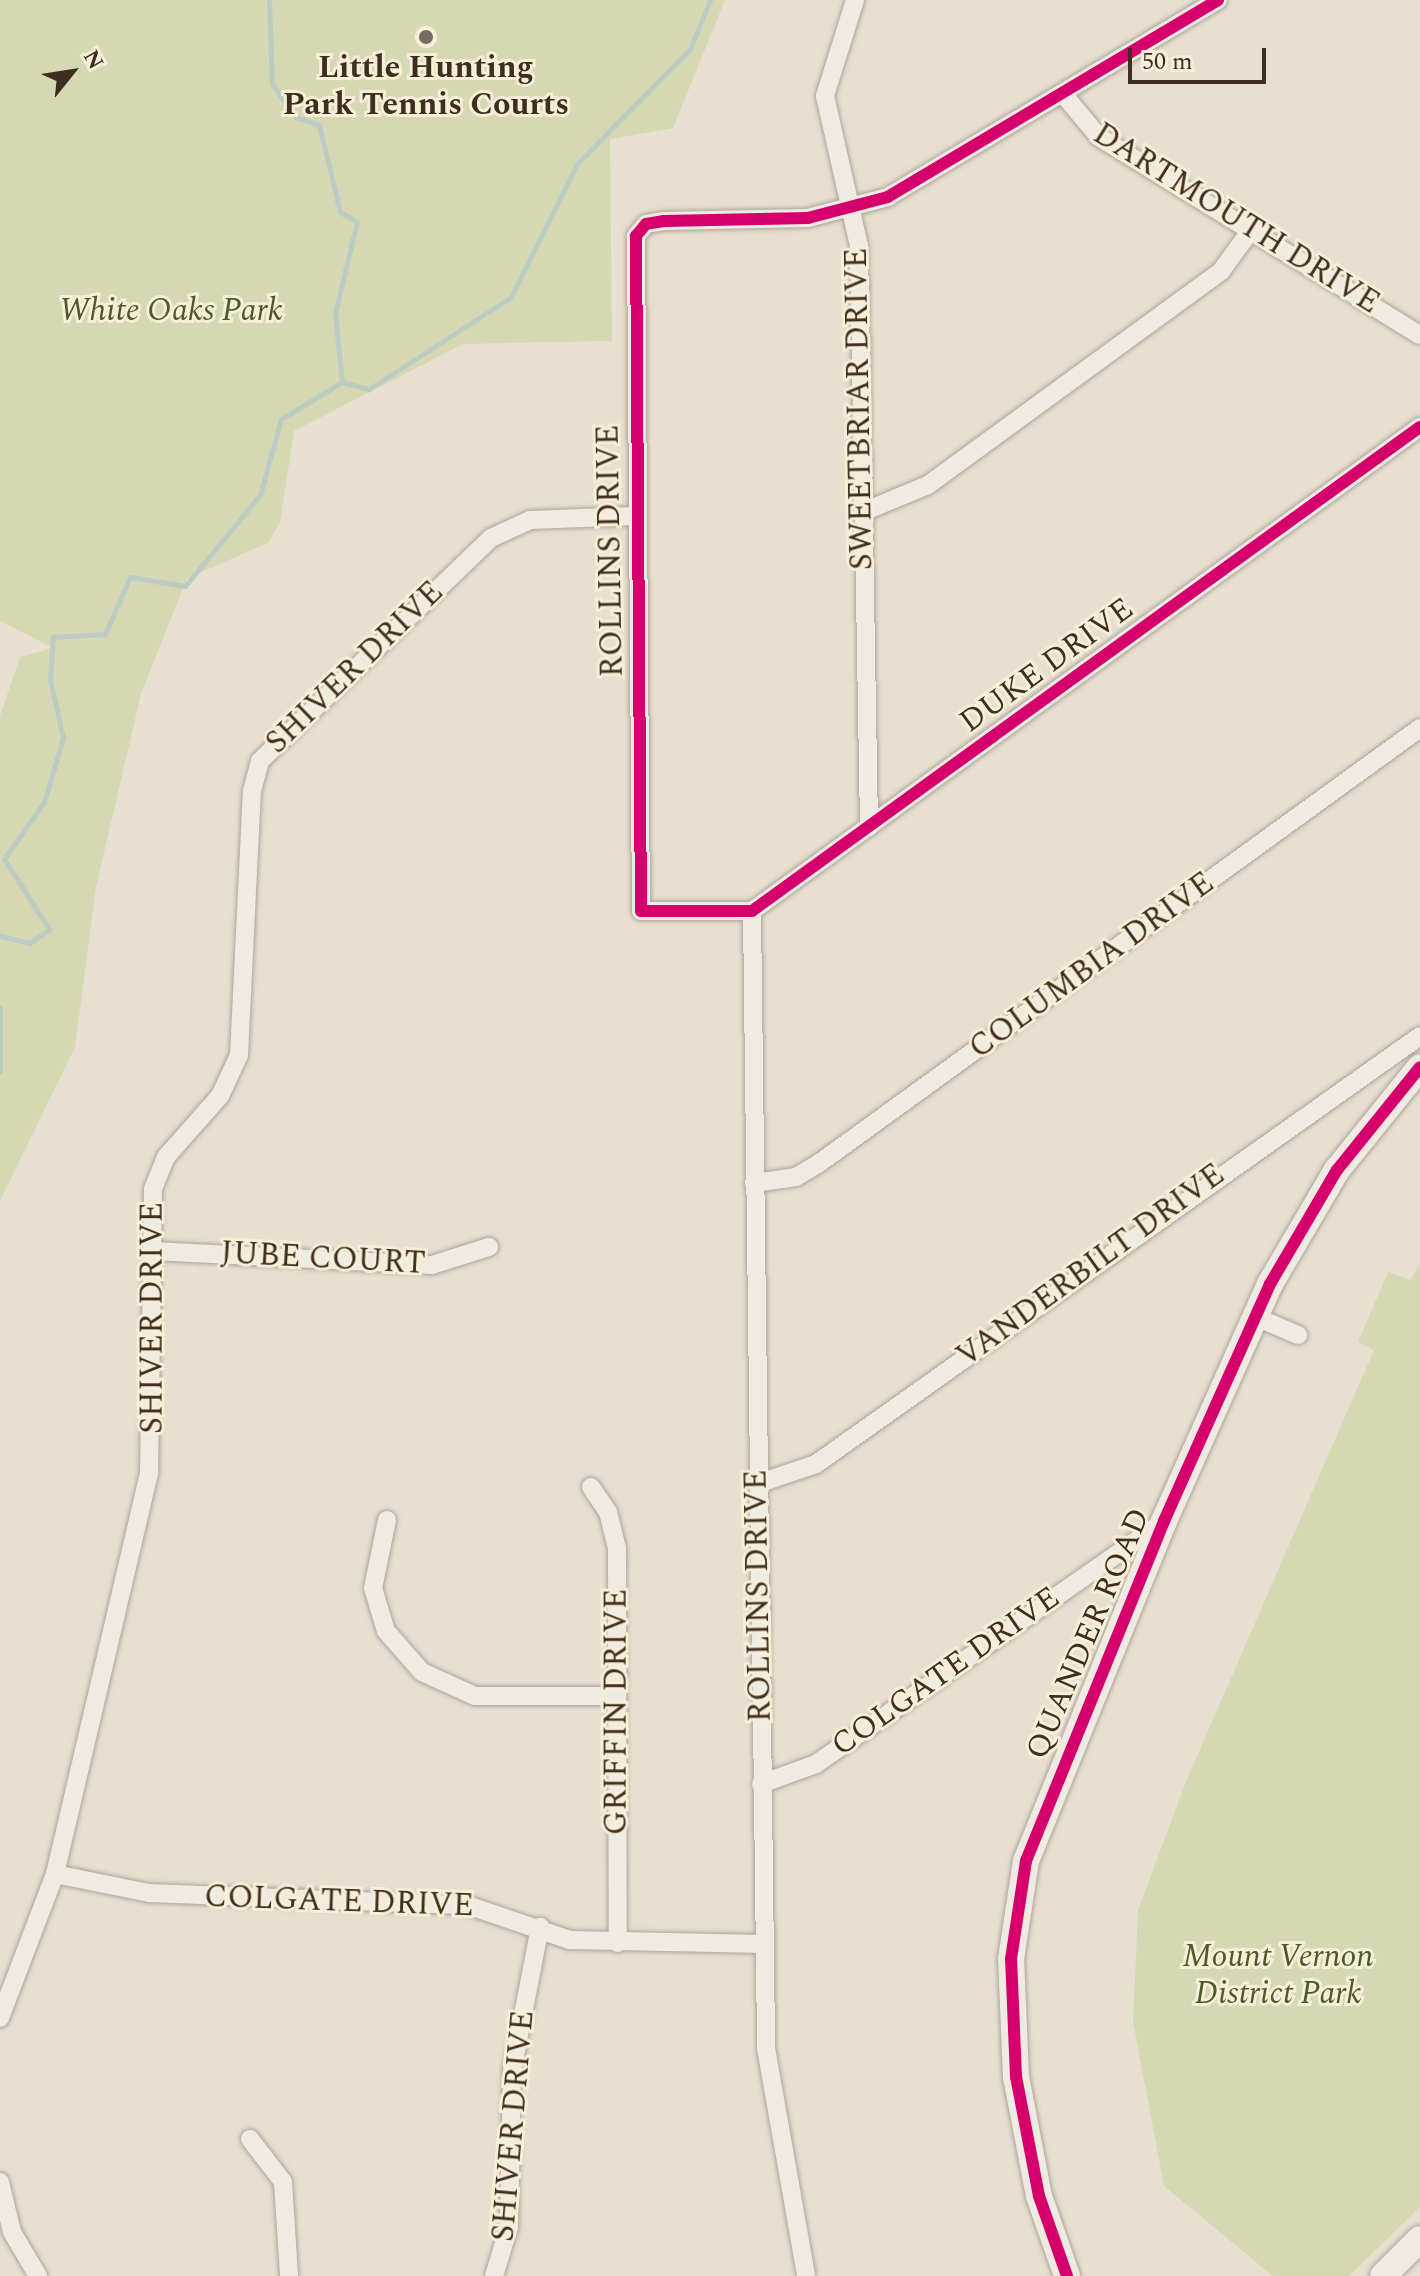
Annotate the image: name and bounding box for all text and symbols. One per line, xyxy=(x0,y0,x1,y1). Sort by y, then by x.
marker: Little Hunting Park Tennis Courts xyxy=(417,28,435,46)
north arrow xyxy=(32,32,112,112)
scale bar xyxy=(1132,32,1270,82)
text: N xyxy=(74,44,112,76)
text: 50 m xyxy=(1142,44,1193,80)
place label: Little Hunting Park Tennis Courts xyxy=(283,50,569,125)
street label: DARTMOUTH DRIVE xyxy=(1086,115,1386,323)
street label: SWEETBRIAR DRIVE xyxy=(838,247,882,571)
park label: White Oaks Park xyxy=(59,292,283,330)
street label: ROLLINS DRIVE xyxy=(590,424,632,678)
street label: SHIVER DRIVE xyxy=(258,574,452,762)
street label: DUKE DRIVE xyxy=(953,590,1141,742)
street label: COLUMBIA DRIVE xyxy=(962,864,1222,1068)
street label: VANDERBILT DRIVE xyxy=(950,1156,1232,1376)
street label: SHIVER DRIVE xyxy=(134,1202,172,1434)
street label: JUBE COURT xyxy=(219,1234,427,1284)
street label: ROLLINS DRIVE xyxy=(738,1469,780,1723)
street label: QUANDER ROAD xyxy=(1019,1503,1159,1765)
street label: COLGATE DRIVE xyxy=(825,1579,1067,1765)
street label: GRIFFIN DRIVE xyxy=(598,1589,636,1835)
street label: COLGATE DRIVE xyxy=(204,1878,474,1926)
park label: Mount Vernon District Park xyxy=(1182,1939,1374,2014)
street label: SHIVER DRIVE xyxy=(485,2009,543,2243)

